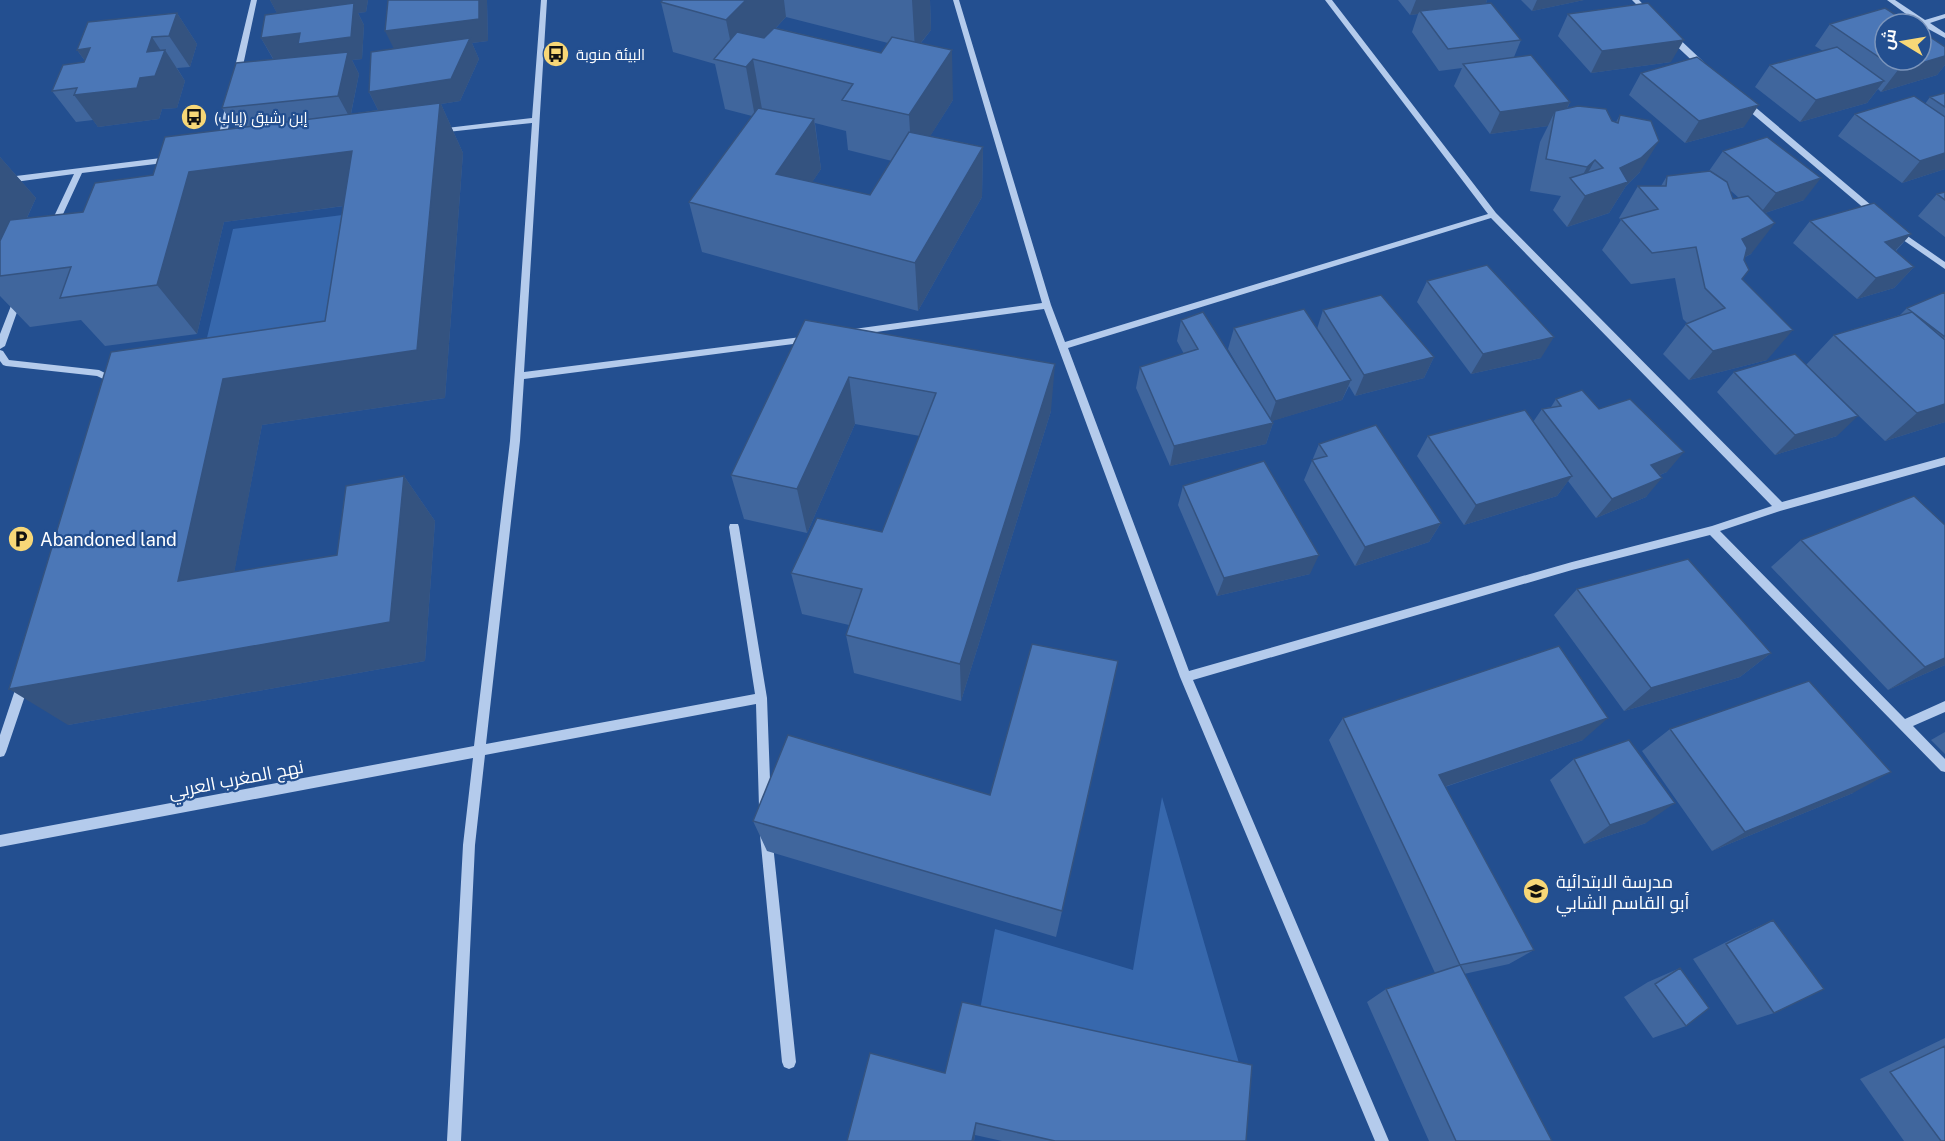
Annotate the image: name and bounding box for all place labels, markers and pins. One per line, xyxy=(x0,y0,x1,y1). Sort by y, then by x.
bus stop icon: البيئة منوبة xyxy=(541,39,571,69)
place label: البيئة منوبة xyxy=(576,46,645,64)
bus stop icon: إبن رشيق (إياب) xyxy=(179,102,209,132)
place label: إبن رشيق (إياب) xyxy=(214,109,308,128)
parking icon: Abandoned land xyxy=(6,524,36,554)
place label: Abandoned land xyxy=(40,529,177,550)
place label: مدرسة الابتدائية أبو القاسم الشابي xyxy=(1556,871,1690,917)
school or university icon: مدرسة الابتدائية أبو القاسم الشابي xyxy=(1521,876,1551,906)

